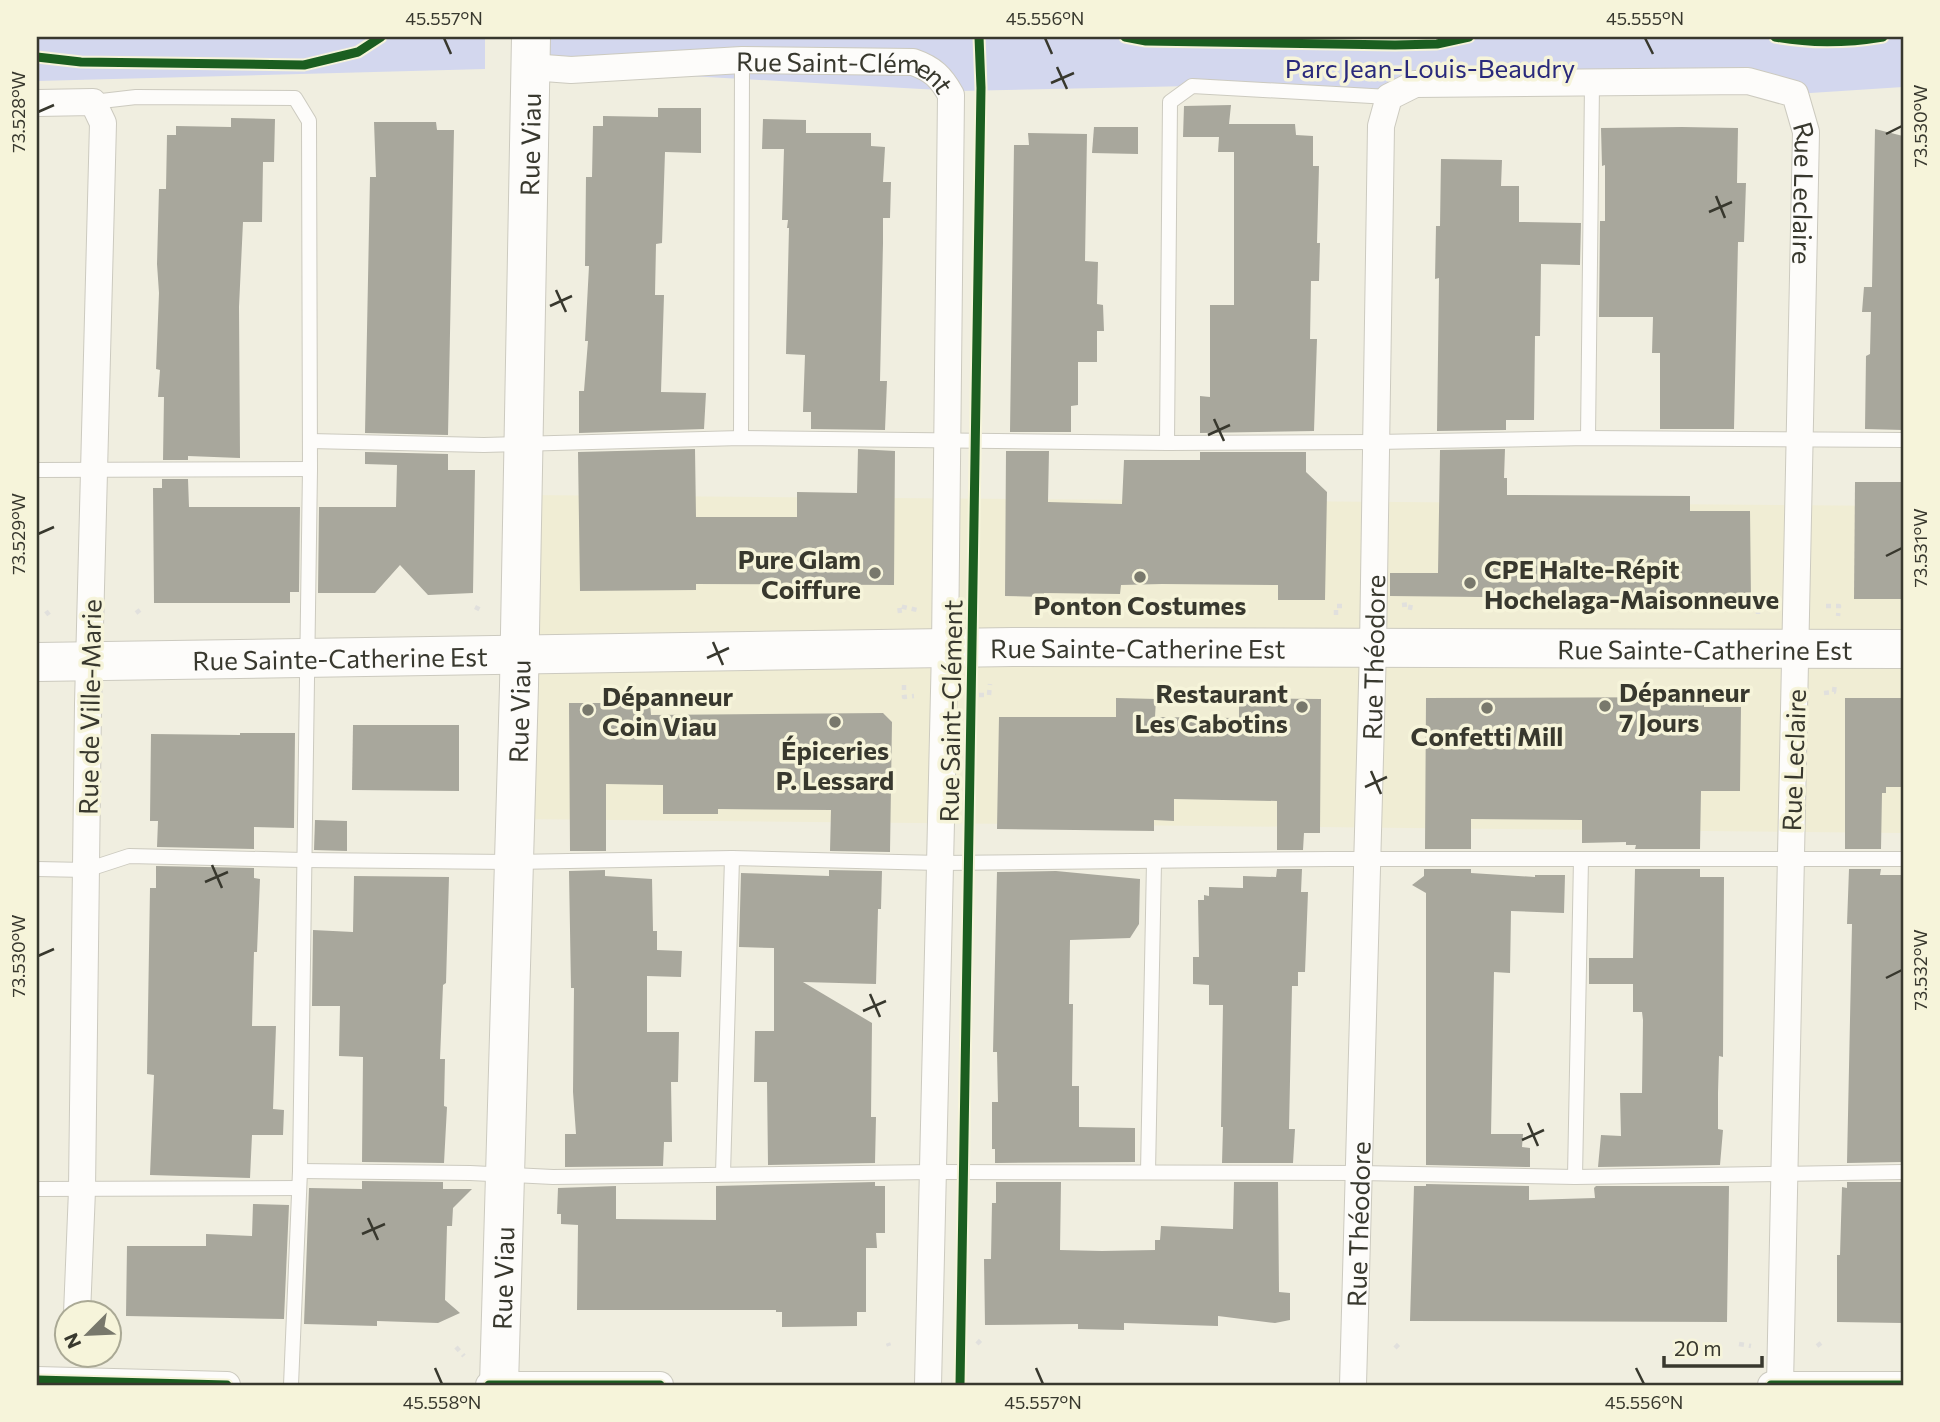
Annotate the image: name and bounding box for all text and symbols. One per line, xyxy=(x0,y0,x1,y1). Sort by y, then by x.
text: 45.557°N xyxy=(405,7,483,29)
text: 45.556°N xyxy=(1006,7,1084,29)
text: 45.555°N xyxy=(1606,7,1684,29)
street label: Rue Saint-Clément xyxy=(736,44,961,99)
park label: Parc Jean-Louis-Beaudry xyxy=(1285,52,1575,83)
text: 73.528°W xyxy=(7,71,29,153)
text: 73.530°W xyxy=(1909,85,1931,167)
street label: Rue Viau xyxy=(513,92,545,196)
street label: Rue Leclaire xyxy=(1788,118,1823,265)
text: 73.529°W xyxy=(7,493,29,575)
text: 73.531°W xyxy=(1909,509,1931,588)
place label: Pure Glam Coiffure xyxy=(738,543,861,604)
place label: CPE Halte-Répit Hochelaga-Maisonneuve xyxy=(1484,553,1779,614)
marker: Pure Glam Coiffure xyxy=(867,565,883,581)
marker: Ponton Costumes xyxy=(1132,569,1148,585)
street label: Rue Théodore xyxy=(1355,574,1390,740)
marker: CPE Halte-Répit Hochelaga-Maisonneuve xyxy=(1462,575,1478,591)
place label: Ponton Costumes xyxy=(1034,589,1246,620)
street label: Rue de Ville-Marie xyxy=(72,599,106,815)
street label: Rue Saint-Clément xyxy=(933,599,967,823)
street label: Rue Sainte-Catherine Est xyxy=(990,631,1286,663)
street label: Rue Sainte-Catherine Est xyxy=(1557,633,1853,664)
street label: Rue Sainte-Catherine Est xyxy=(192,640,488,675)
street label: Rue Viau xyxy=(501,659,535,763)
place label: Dépanneur 7 Jours xyxy=(1619,676,1750,737)
place label: Restaurant Les Cabotins xyxy=(1134,677,1288,738)
place label: Dépanneur Coin Viau xyxy=(602,680,733,741)
street label: Rue Leclaire xyxy=(1775,688,1811,832)
marker: Dépanneur 7 Jours xyxy=(1597,698,1613,714)
marker: Restaurant Les Cabotins xyxy=(1294,699,1310,715)
marker: Confetti Mill xyxy=(1479,700,1495,716)
marker: Dépanneur Coin Viau xyxy=(580,702,596,718)
marker: Épiceries P. Lessard xyxy=(827,714,843,730)
place label: Confetti Mill xyxy=(1411,720,1563,751)
place label: Épiceries P. Lessard xyxy=(776,734,894,795)
text: 73.530°W xyxy=(7,915,29,997)
text: 73.532°W xyxy=(1909,929,1931,1011)
street label: Rue Théodore xyxy=(1340,1141,1375,1307)
street label: Rue Viau xyxy=(485,1226,519,1330)
north arrow xyxy=(52,1300,122,1370)
scale bar xyxy=(1664,1324,1762,1368)
text: N xyxy=(59,1330,85,1352)
text: 20 m xyxy=(1674,1335,1722,1360)
text: 45.558°N xyxy=(403,1391,481,1413)
text: 45.557°N xyxy=(1004,1391,1082,1413)
text: 45.556°N xyxy=(1605,1391,1683,1413)

